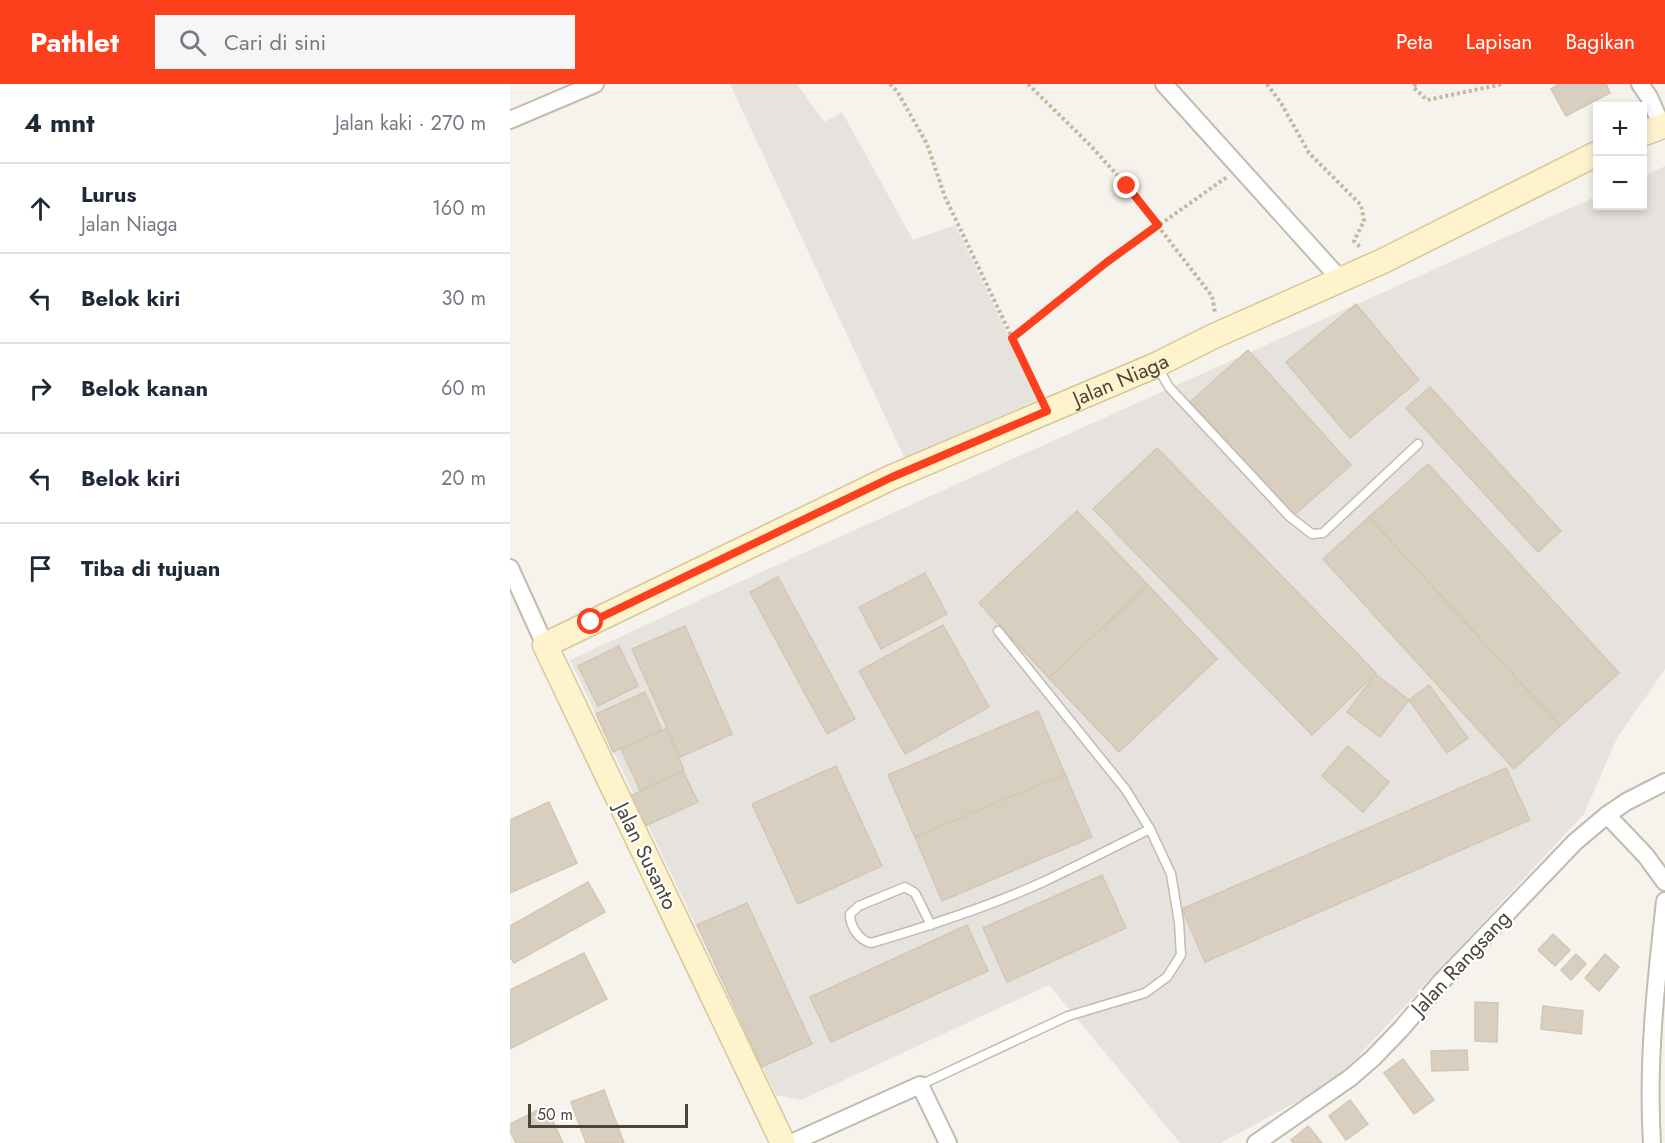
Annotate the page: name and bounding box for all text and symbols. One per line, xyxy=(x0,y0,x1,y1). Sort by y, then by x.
search box xyxy=(155,15,575,69)
text: Pathlet xyxy=(30,22,119,63)
icon: search xyxy=(176,26,209,59)
text: Cari di sini xyxy=(224,26,326,58)
text: Peta xyxy=(1396,27,1433,57)
text: Lapisan xyxy=(1466,27,1532,57)
text: Bagikan xyxy=(1565,27,1635,57)
map controls xyxy=(1593,102,1647,210)
button: + xyxy=(1593,102,1647,156)
text: 4 mnt xyxy=(24,104,95,142)
text: Jalan kaki · 270 m xyxy=(335,109,486,138)
button: − xyxy=(1593,156,1647,210)
route end xyxy=(1113,172,1139,198)
text: Lurus xyxy=(81,178,137,210)
icon: ahead xyxy=(24,192,57,225)
text: 160 m xyxy=(432,194,486,223)
text: Jalan Niaga xyxy=(81,210,177,239)
icon: left xyxy=(24,282,57,315)
text: Belok kiri xyxy=(81,282,180,314)
text: 30 m xyxy=(441,284,486,313)
street label: Jalan Niaga xyxy=(1066,346,1174,415)
icon: right xyxy=(24,372,57,405)
text: Belok kanan xyxy=(81,372,208,404)
text: 60 m xyxy=(441,374,486,403)
icon: left xyxy=(24,462,57,495)
text: Belok kiri xyxy=(81,462,180,494)
text: 20 m xyxy=(441,464,486,493)
icon: arrive xyxy=(24,552,57,585)
text: Tiba di tujuan xyxy=(81,552,220,584)
route start xyxy=(577,608,603,634)
street label: Jalan Susanto xyxy=(606,795,685,915)
street label: Jalan Rangsang xyxy=(1402,904,1518,1024)
scale bar xyxy=(528,1101,688,1128)
text: 50 m xyxy=(537,1103,573,1126)

